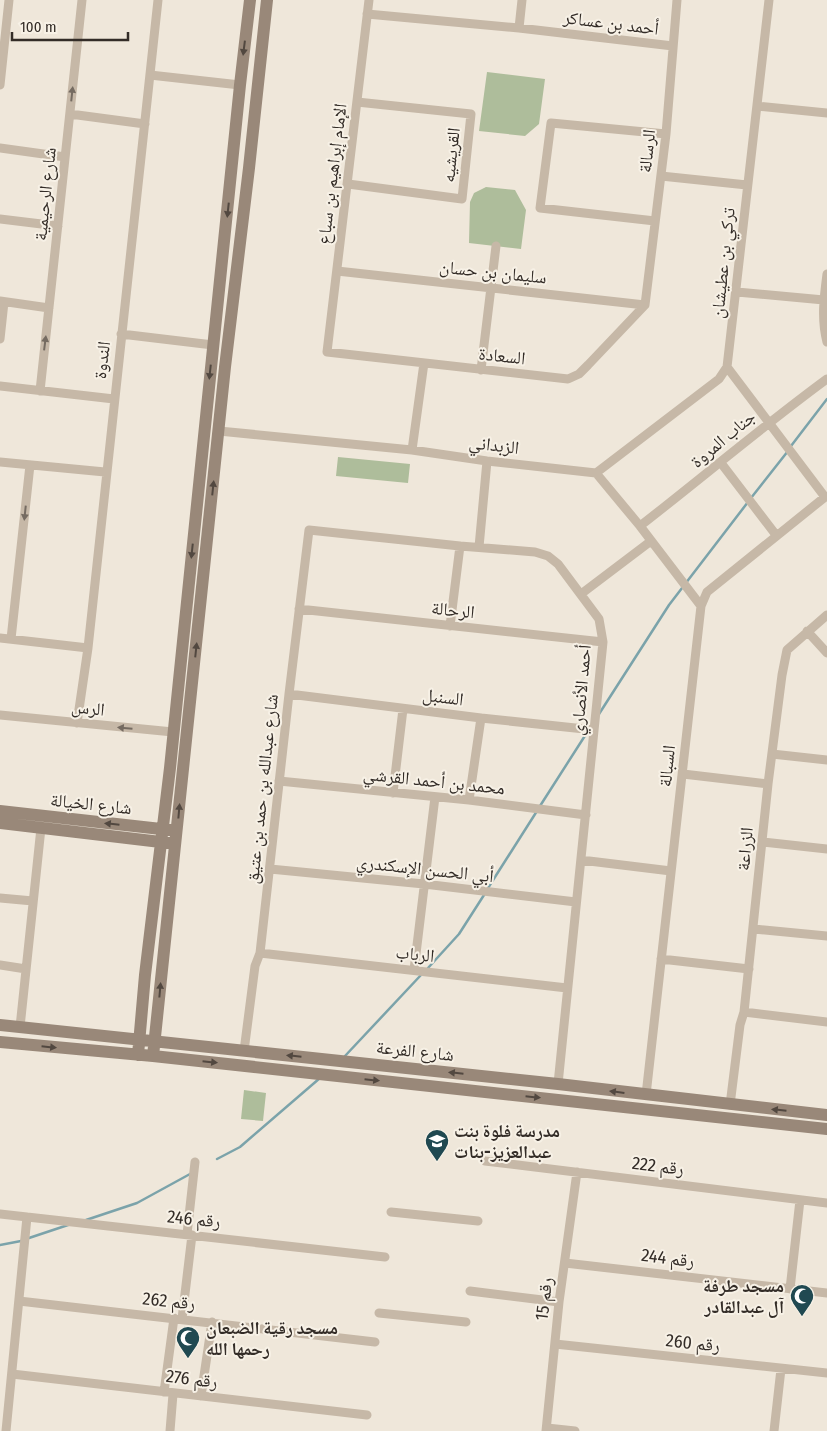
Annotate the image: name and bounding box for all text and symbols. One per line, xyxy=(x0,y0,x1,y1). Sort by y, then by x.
street label: أحمد بن عساكر xyxy=(561,6,660,40)
scale bar xyxy=(12,10,129,42)
text: 100 m xyxy=(20,18,57,36)
one-way arrow xyxy=(240,41,248,57)
one-way arrow xyxy=(68,86,76,102)
street label: الإمام إبراهيم بن سباع xyxy=(312,102,353,246)
street label: القريشيه xyxy=(437,126,465,184)
street label: الرسالة xyxy=(634,128,660,174)
street label: شارع الرحيمية xyxy=(29,146,61,242)
one-way arrow xyxy=(224,202,232,218)
street label: تركي بن عطيشان xyxy=(706,207,743,320)
street label: سليمان بن حسان xyxy=(438,255,548,289)
one-way arrow xyxy=(41,334,49,350)
street label: الندوة xyxy=(89,340,115,380)
street label: السعادة xyxy=(478,343,526,369)
one-way arrow xyxy=(206,364,214,380)
street label: جناب المروة xyxy=(686,406,760,472)
street label: الزبداني xyxy=(467,431,520,463)
one-way arrow xyxy=(209,480,217,496)
one-way arrow xyxy=(21,505,29,521)
one-way arrow xyxy=(188,543,196,559)
street label: الرحالة xyxy=(430,597,476,623)
one-way arrow xyxy=(192,641,200,657)
street label: أحمد الأنصاري xyxy=(566,644,599,737)
street label: السنبل xyxy=(421,684,465,710)
street label: شارع عبدالله بن حمد بن عتيق xyxy=(241,693,283,885)
street label: الرس xyxy=(70,695,106,721)
one-way arrow xyxy=(117,724,133,732)
street label: السبالة xyxy=(654,744,680,788)
street label: محمد بن أحمد القرشي xyxy=(362,763,506,803)
street label: شارع الخيالة xyxy=(49,789,133,819)
one-way arrow xyxy=(175,803,183,819)
one-way arrow xyxy=(104,820,120,828)
street label: الزراعة xyxy=(732,826,758,872)
street label: أبي الحسن الإسكندري xyxy=(355,851,495,891)
street label: الرباب xyxy=(395,941,435,967)
one-way arrow xyxy=(156,982,164,998)
street label: شارع الفرعة xyxy=(375,1036,455,1066)
one-way arrow xyxy=(41,1043,57,1051)
one-way arrow xyxy=(286,1052,302,1060)
one-way arrow xyxy=(203,1058,219,1066)
one-way arrow xyxy=(447,1069,463,1077)
one-way arrow xyxy=(364,1076,380,1084)
one-way arrow xyxy=(609,1087,625,1095)
one-way arrow xyxy=(526,1093,542,1101)
one-way arrow xyxy=(770,1106,786,1114)
place label: مدرسة فلوة بنت عبدالعزيز-بنات xyxy=(454,1120,560,1163)
school or university icon: مدرسة فلوة بنت عبدالعزيز-بنات xyxy=(424,1128,450,1162)
street label: رقم 222 xyxy=(631,1152,685,1181)
street label: رقم 246 xyxy=(166,1205,222,1234)
street label: رقم 244 xyxy=(640,1244,696,1273)
place label: مسجد طرفة آل عبدالقادر xyxy=(703,1275,784,1318)
street label: رقم 15 xyxy=(530,1276,559,1322)
mosque icon: مسجد طرفة آل عبدالقادر xyxy=(789,1283,815,1317)
street label: رقم 262 xyxy=(141,1287,197,1316)
place label: مسجد رقية الضبعان رحمها الله xyxy=(206,1317,338,1360)
mosque icon: مسجد رقية الضبعان رحمها الله xyxy=(175,1325,201,1359)
street label: رقم 260 xyxy=(665,1329,721,1358)
street label: رقم 276 xyxy=(165,1365,219,1394)

